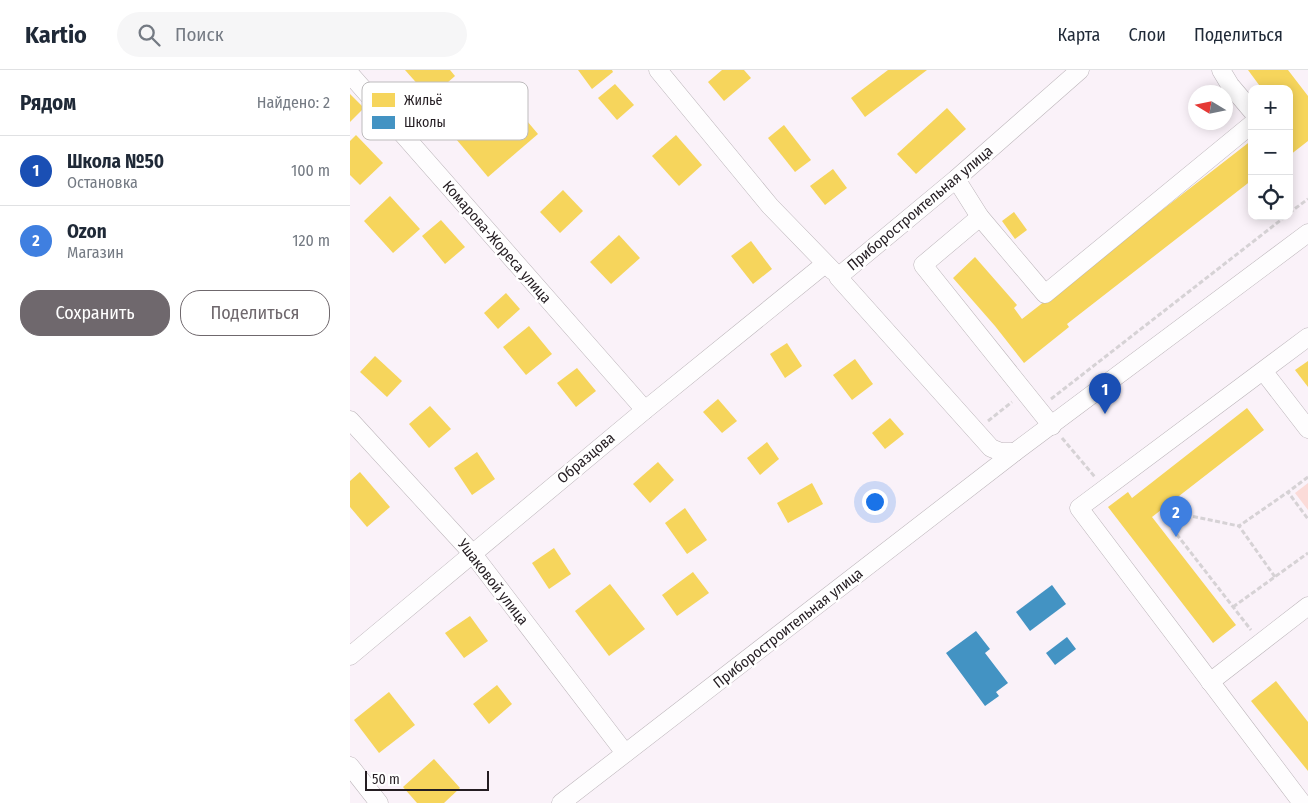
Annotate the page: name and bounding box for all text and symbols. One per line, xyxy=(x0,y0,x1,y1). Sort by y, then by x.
search box xyxy=(117,12,467,57)
text: Kartio xyxy=(25,21,87,49)
icon: search xyxy=(135,21,163,49)
text: Поиск xyxy=(175,23,224,46)
text: Карта xyxy=(1057,24,1100,46)
text: Слои xyxy=(1128,24,1166,46)
text: Поделиться xyxy=(1194,24,1283,46)
legend xyxy=(362,82,528,140)
north arrow xyxy=(1188,85,1233,130)
map controls xyxy=(1248,85,1293,220)
button: + xyxy=(1248,85,1293,130)
text: Рядом xyxy=(20,90,76,116)
text: Жильё xyxy=(404,92,443,109)
text: Найдено: 2 xyxy=(257,93,330,112)
text: Школы xyxy=(404,114,446,131)
button: − xyxy=(1248,130,1293,175)
street label: Приборостроительная улица xyxy=(844,142,996,274)
text: Школа №50 xyxy=(67,150,164,173)
text: 1 xyxy=(33,161,39,180)
text: 100 m xyxy=(291,161,330,180)
text: Остановка xyxy=(67,173,138,192)
button: locate xyxy=(1248,175,1293,220)
street label: Комарова-Жореса улица xyxy=(439,177,555,307)
text: Ozon xyxy=(67,220,107,243)
text: 2 xyxy=(32,231,40,250)
text: 120 m xyxy=(292,231,330,250)
text: Магазин xyxy=(67,243,124,262)
button: Сохранить xyxy=(20,290,170,336)
button: Поделиться xyxy=(180,290,330,336)
pin: 1 xyxy=(1089,373,1121,414)
street label: Образцова xyxy=(554,429,618,487)
your location xyxy=(862,489,888,515)
pin: 2 xyxy=(1160,496,1192,537)
street label: Ушаковой улица xyxy=(453,535,532,629)
street label: Приборостроительная улица xyxy=(710,564,866,692)
scale bar xyxy=(365,768,489,791)
text: 50 m xyxy=(372,771,400,788)

